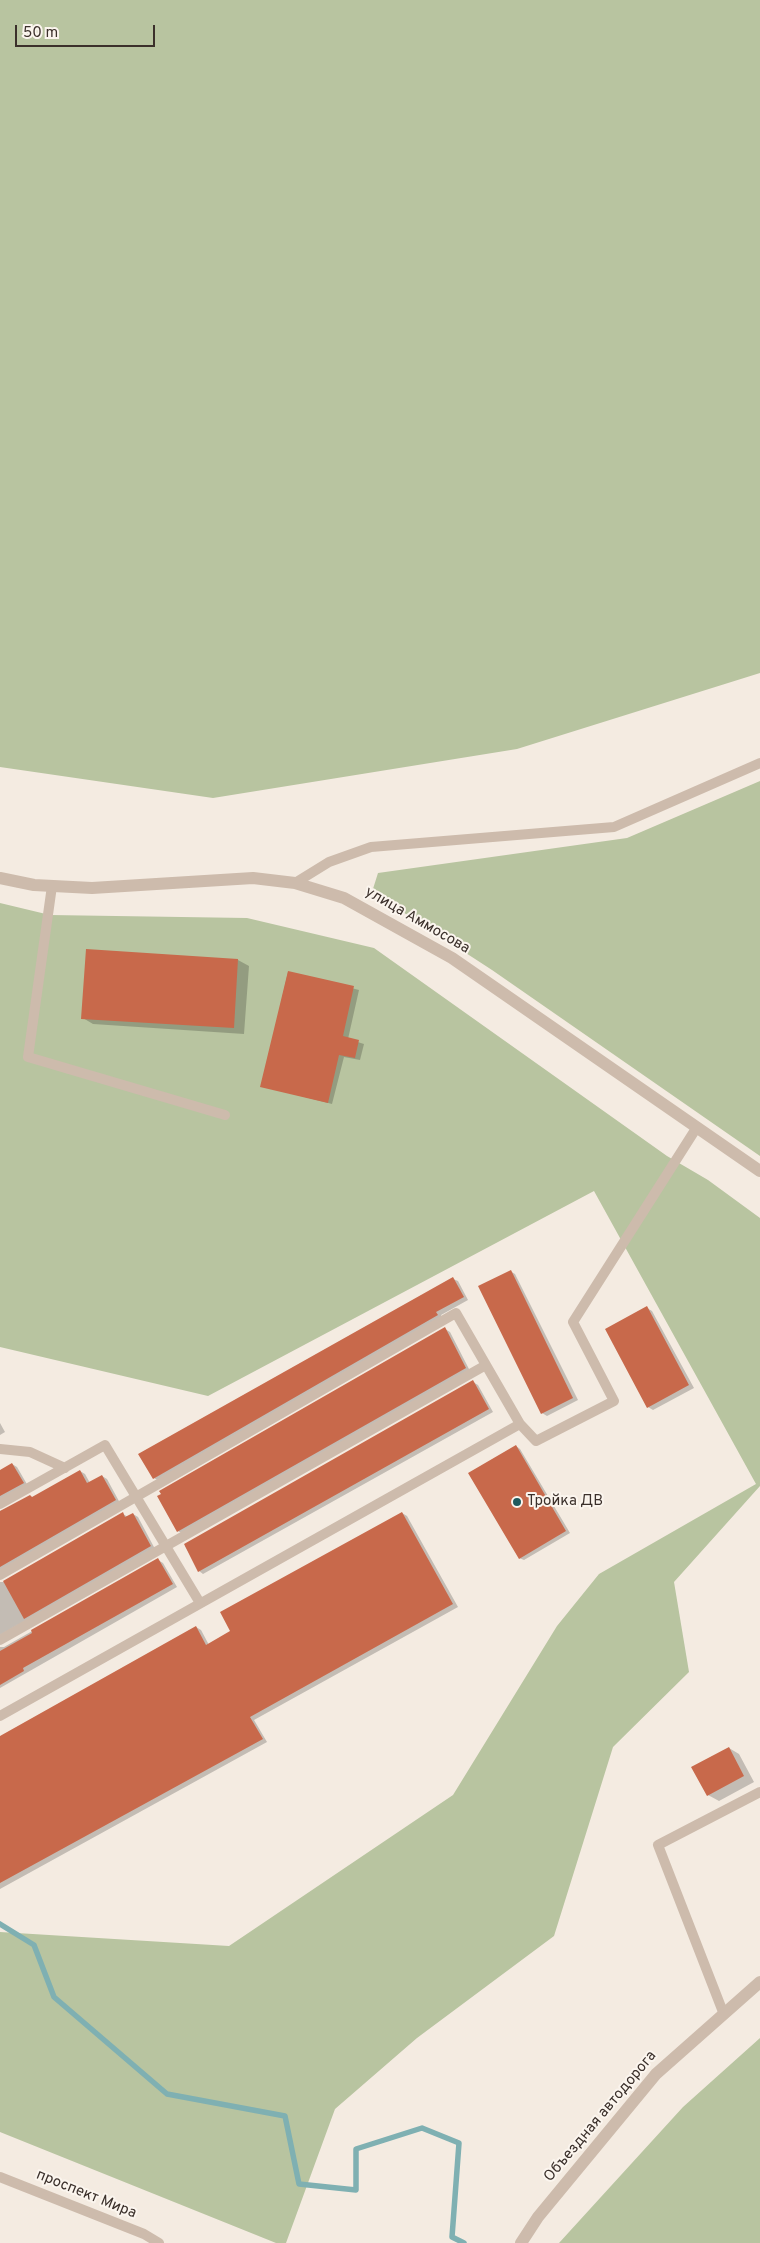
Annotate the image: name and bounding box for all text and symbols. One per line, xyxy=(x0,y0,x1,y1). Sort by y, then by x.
scale bar xyxy=(18,15,158,47)
text: 50 m xyxy=(23,24,58,43)
street label: улица Аммосова xyxy=(361,884,473,958)
place label: Тройка ДВ xyxy=(527,1493,603,1511)
marker: Тройка ДВ xyxy=(511,1496,523,1508)
street label: Объездная автодорога xyxy=(541,2048,661,2186)
street label: проспект Мира xyxy=(33,2167,139,2223)

